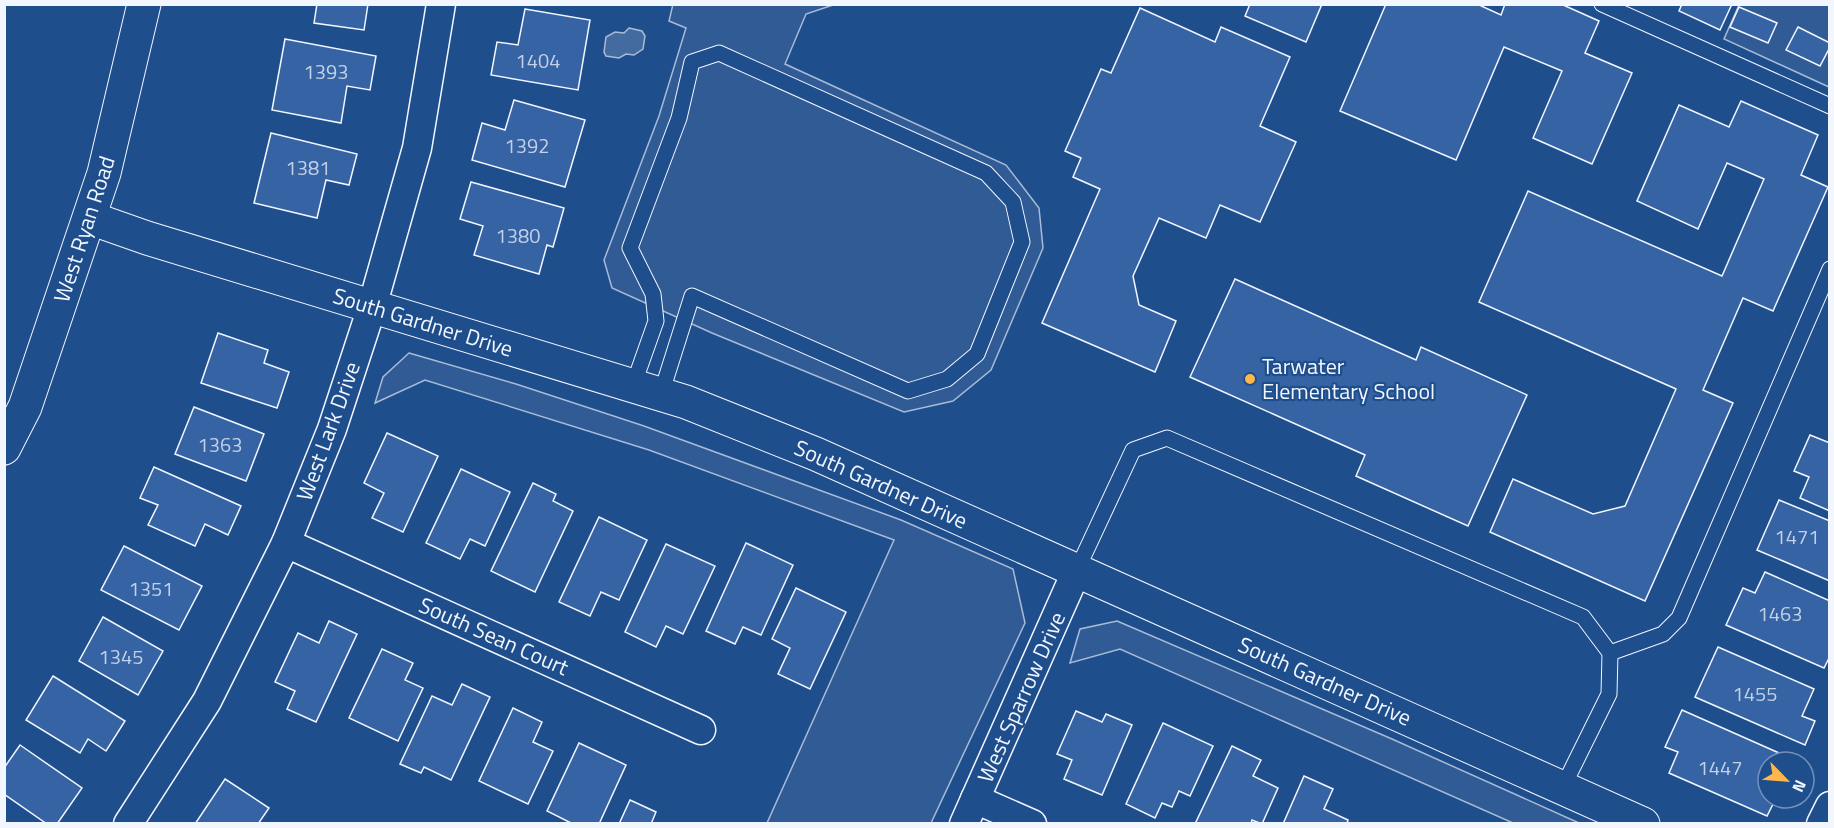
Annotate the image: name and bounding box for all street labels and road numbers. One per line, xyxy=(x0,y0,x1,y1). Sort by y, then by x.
street label: West Ryan Road xyxy=(44,151,124,307)
street label: South Gardner Drive xyxy=(329,278,517,366)
street label: West Lark Drive xyxy=(287,357,369,505)
street label: South Gardner Drive xyxy=(789,431,973,537)
street label: South Sean Court xyxy=(414,588,575,684)
street label: West Sparrow Drive xyxy=(968,606,1074,788)
street label: South Gardner Drive xyxy=(1233,628,1417,734)

